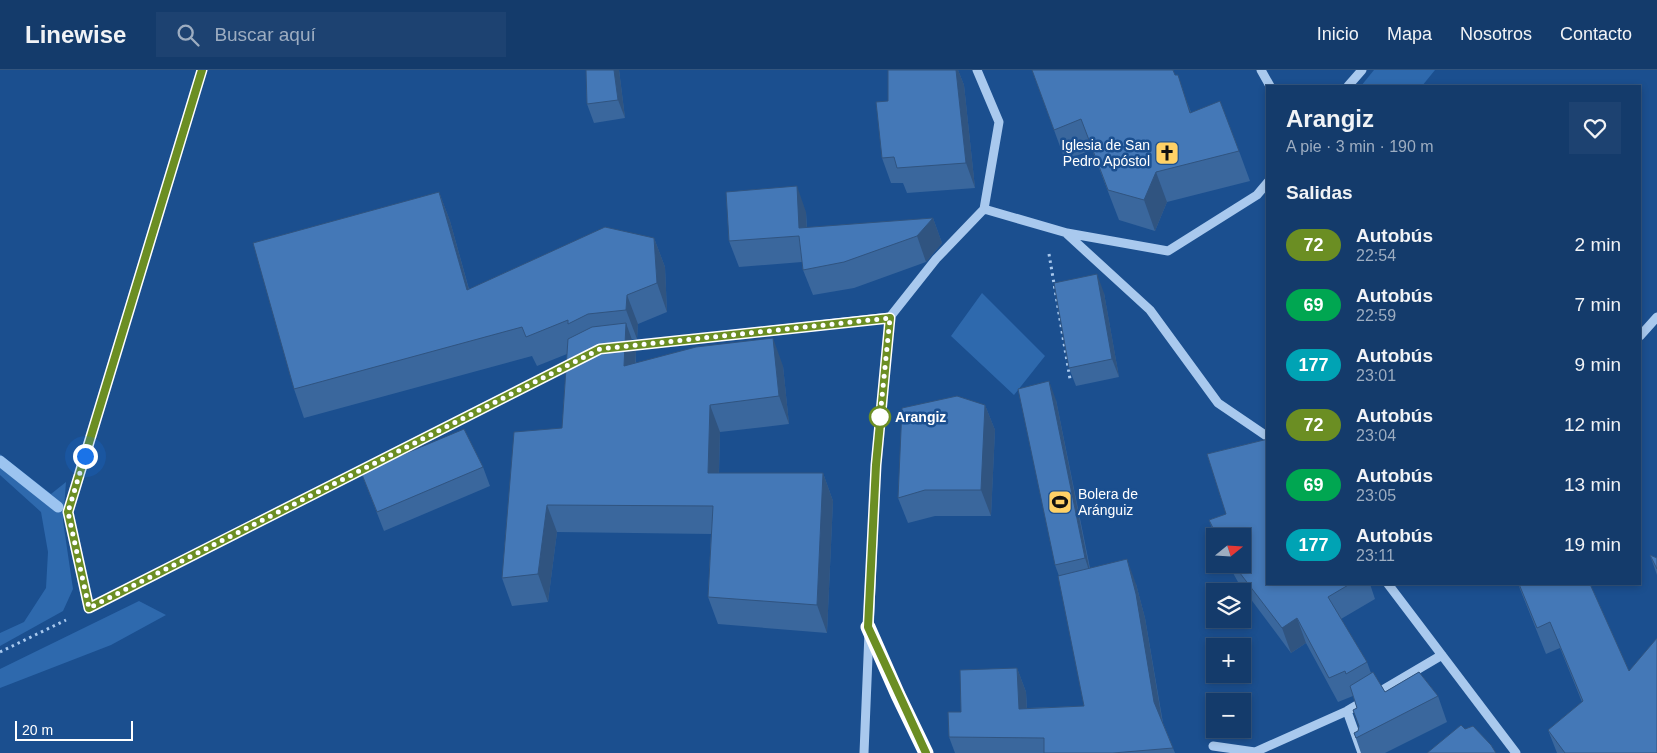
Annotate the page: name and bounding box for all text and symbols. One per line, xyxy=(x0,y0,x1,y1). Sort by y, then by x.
search box xyxy=(156,12,506,57)
text: Linewise xyxy=(25,21,126,48)
icon: search xyxy=(174,21,202,49)
text: Buscar aquí xyxy=(214,24,316,45)
text: Inicio xyxy=(1317,24,1359,44)
text: Mapa xyxy=(1387,24,1432,44)
text: Nosotros xyxy=(1460,24,1532,44)
text: Contacto xyxy=(1560,24,1632,44)
button: heart xyxy=(1569,102,1621,154)
text: Arangiz xyxy=(1286,105,1374,132)
place label: Iglesia de San Pedro Apóstol xyxy=(1061,137,1150,169)
text: A pie · 3 min · 190 m xyxy=(1286,138,1434,155)
church icon: Iglesia de San Pedro Apóstol xyxy=(1154,140,1180,166)
text: Salidas xyxy=(1286,182,1353,203)
text: Autobús xyxy=(1356,225,1433,246)
text: 2 min xyxy=(1575,234,1621,255)
text: 72 xyxy=(1303,235,1324,255)
text: 22:54 xyxy=(1356,247,1396,264)
text: Autobús xyxy=(1356,285,1433,306)
text: 7 min xyxy=(1575,294,1621,315)
text: 69 xyxy=(1303,295,1324,315)
text: 22:59 xyxy=(1356,307,1396,324)
text: Autobús xyxy=(1356,345,1433,366)
text: 9 min xyxy=(1575,354,1621,375)
text: 177 xyxy=(1298,355,1329,375)
text: 23:01 xyxy=(1356,367,1396,384)
text: Autobús xyxy=(1356,405,1433,426)
marker: Arangiz xyxy=(869,406,891,428)
place label: Arangiz xyxy=(895,409,946,425)
text: 12 min xyxy=(1564,414,1621,435)
text: 72 xyxy=(1303,415,1324,435)
text: 23:04 xyxy=(1356,427,1396,444)
your location xyxy=(73,444,98,469)
text: Autobús xyxy=(1356,465,1433,486)
text: 13 min xyxy=(1564,474,1621,495)
text: 69 xyxy=(1303,475,1324,495)
place label: Bolera de Aránguiz xyxy=(1078,486,1138,518)
text: 23:05 xyxy=(1356,487,1396,504)
sports icon: Bolera de Aránguiz xyxy=(1047,489,1073,515)
text: Autobús xyxy=(1356,525,1433,546)
north arrow xyxy=(1206,528,1251,572)
map controls xyxy=(1206,528,1251,738)
text: 19 min xyxy=(1564,534,1621,555)
text: 177 xyxy=(1298,535,1329,555)
text: 23:11 xyxy=(1356,547,1395,564)
button: layers xyxy=(1206,583,1251,628)
button: + xyxy=(1206,638,1251,683)
button: − xyxy=(1206,693,1251,738)
scale bar xyxy=(15,718,132,741)
text: 20 m xyxy=(22,722,53,738)

